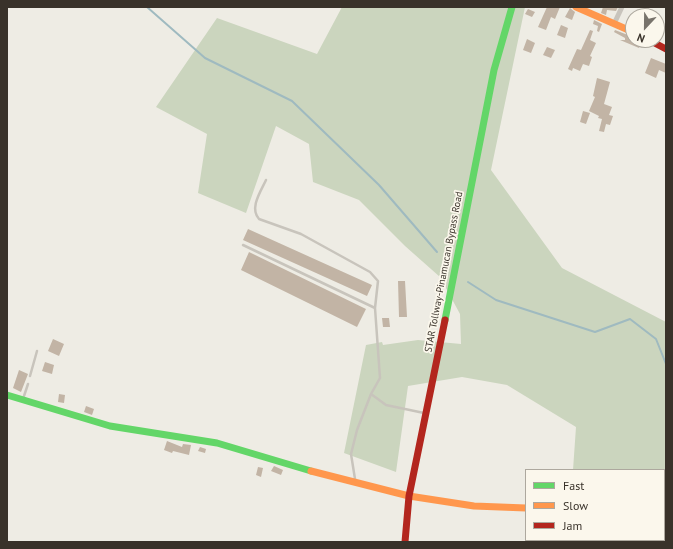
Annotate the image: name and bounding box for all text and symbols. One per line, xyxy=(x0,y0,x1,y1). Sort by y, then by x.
north arrow xyxy=(625,8,665,48)
text: N xyxy=(635,30,647,46)
street label: STAR Tollway-Pinamucan Bypass Road xyxy=(422,191,466,353)
legend xyxy=(525,469,665,541)
text: Fast xyxy=(563,478,584,493)
text: Slow xyxy=(563,498,588,513)
text: Jam xyxy=(563,518,582,533)

